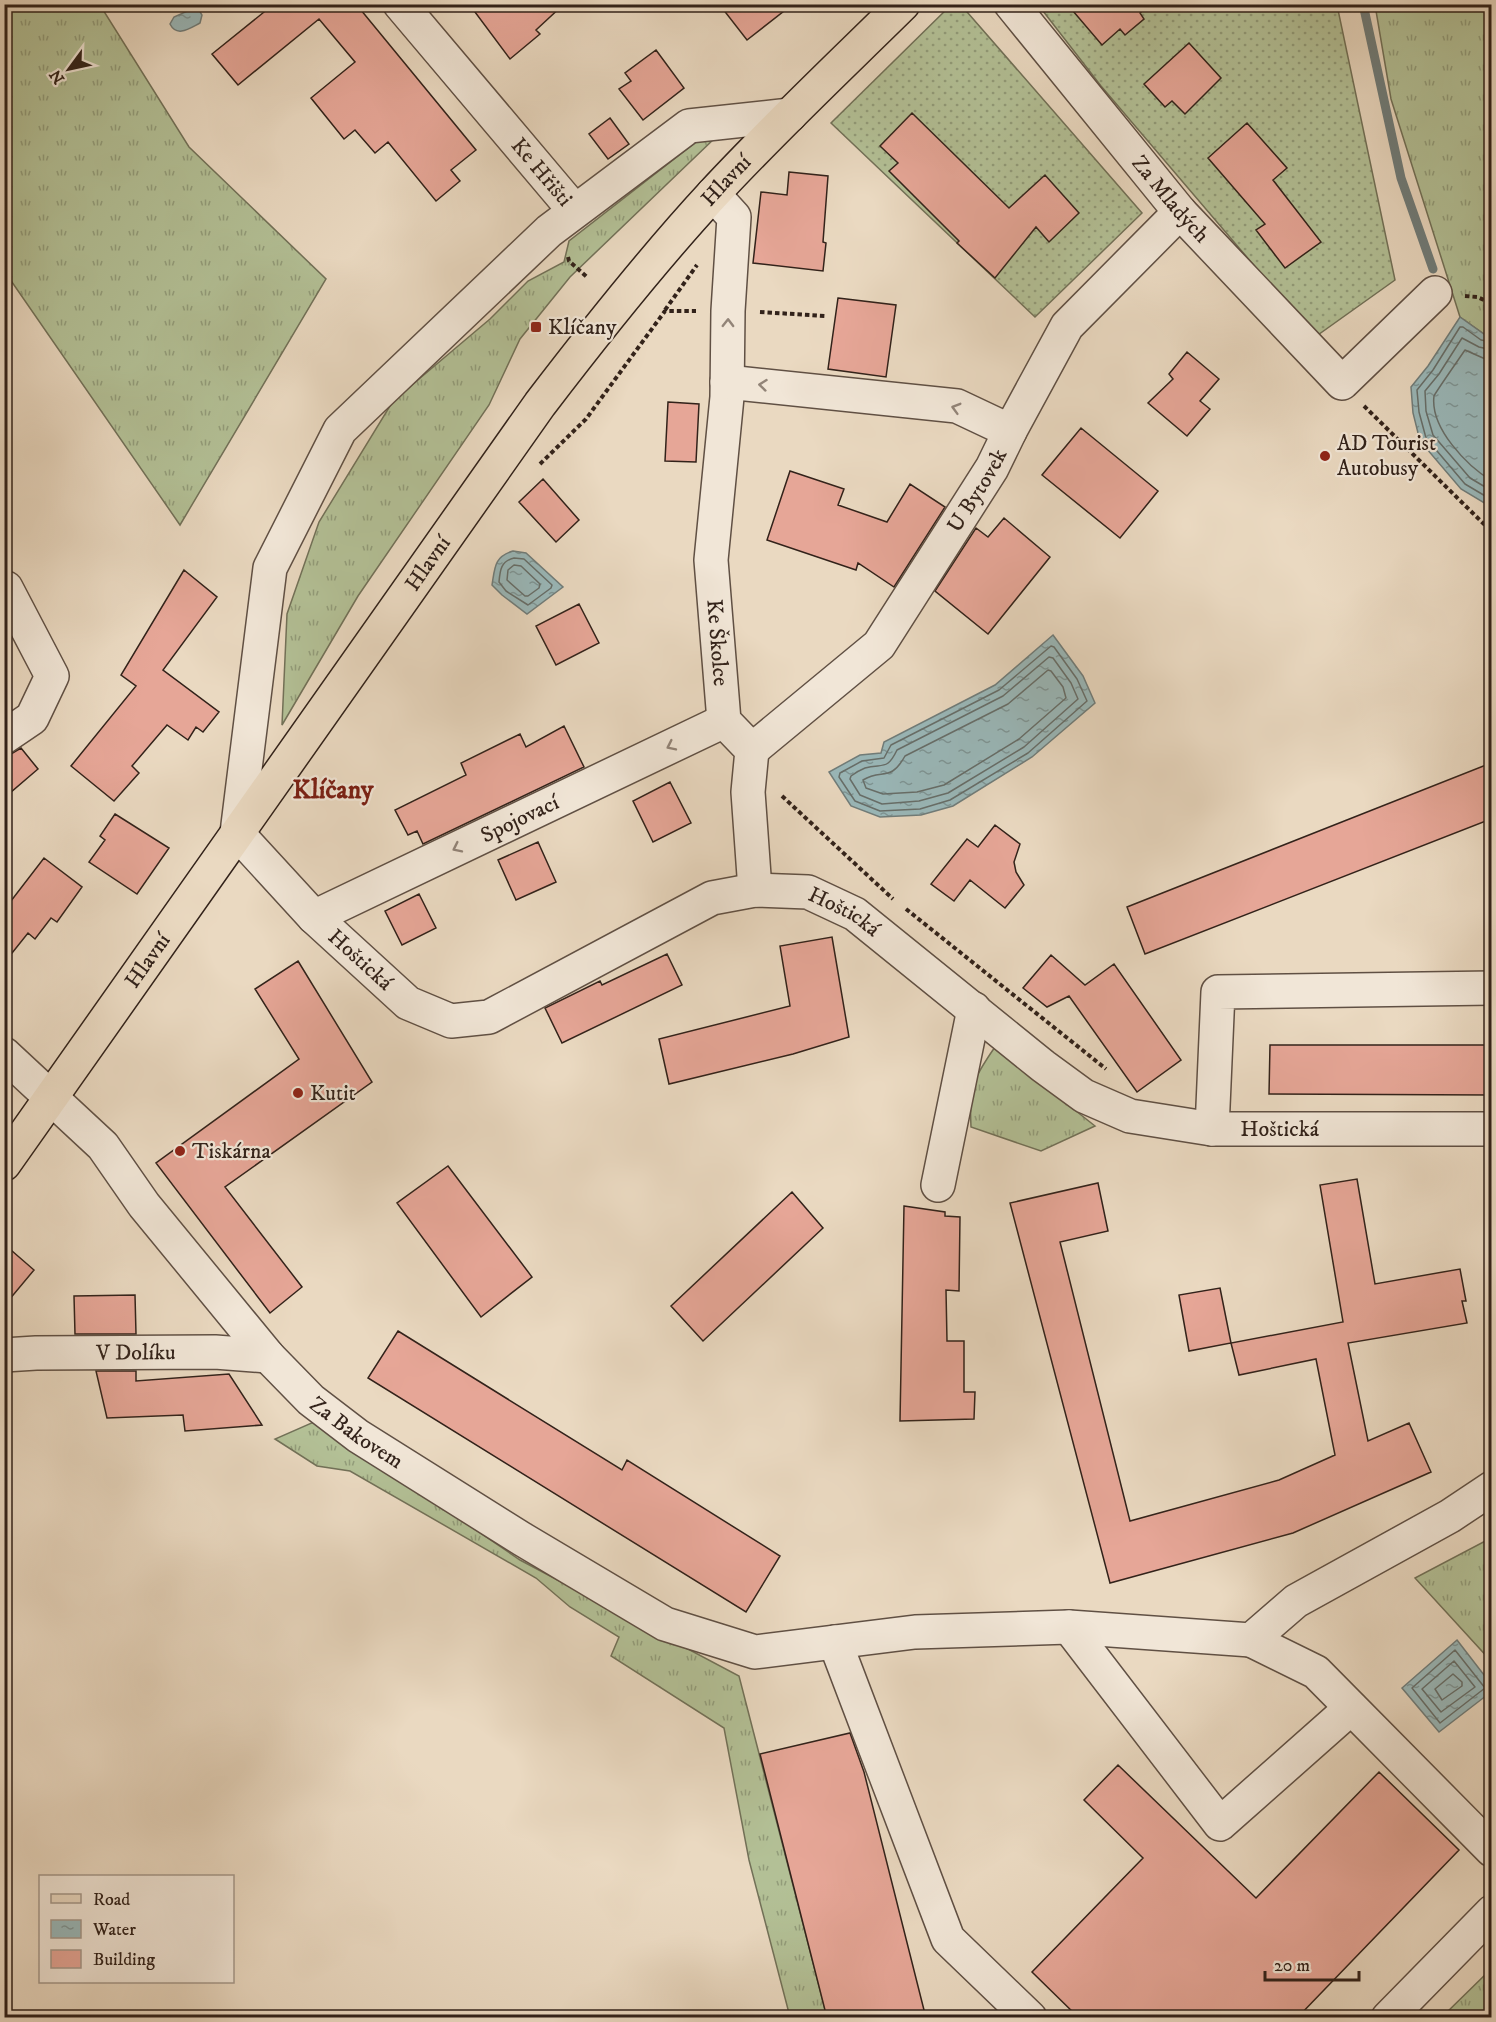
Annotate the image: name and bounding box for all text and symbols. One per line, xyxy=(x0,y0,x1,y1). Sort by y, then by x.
north arrow xyxy=(39,39,99,99)
text: N xyxy=(45,66,69,88)
street label: Ke Hřišti xyxy=(505,132,579,212)
street label: Hlavní xyxy=(695,148,758,212)
street label: Za Mladých xyxy=(1126,150,1216,249)
place label: Klíčany xyxy=(548,314,617,341)
one-way arrow xyxy=(722,319,734,328)
marker: Klíčany xyxy=(529,320,543,334)
one-way arrow xyxy=(758,380,767,392)
one-way arrow xyxy=(951,402,961,415)
place label: AD Tourist Autobusy xyxy=(1337,430,1436,482)
street label: U Bytovek xyxy=(941,444,1013,537)
marker: AD Tourist Autobusy xyxy=(1318,449,1332,463)
street label: Hlavní xyxy=(399,529,457,596)
street label: Ke Školce xyxy=(701,598,735,687)
one-way arrow xyxy=(667,739,678,751)
district label: Klíčany xyxy=(293,774,374,807)
street label: Spojovací xyxy=(476,788,564,849)
one-way arrow xyxy=(453,841,464,853)
street label: Hoštická xyxy=(804,881,886,943)
street label: Hoštická xyxy=(322,923,399,997)
street label: Hlavní xyxy=(119,927,177,993)
place label: Kutit xyxy=(310,1080,356,1107)
marker: Kutit xyxy=(291,1086,305,1100)
street label: Hoštická xyxy=(1240,1116,1320,1143)
place label: Tiskárna xyxy=(192,1138,272,1165)
marker: Tiskárna xyxy=(173,1144,187,1158)
street label: V Dolíku xyxy=(95,1339,176,1366)
street label: Za Bakovem xyxy=(304,1390,408,1475)
legend xyxy=(39,1875,234,1983)
text: Road xyxy=(93,1889,130,1911)
text: Water xyxy=(92,1919,136,1941)
scale bar xyxy=(1265,1944,1360,1982)
text: Building xyxy=(93,1949,155,1971)
text: 20 m xyxy=(1274,1955,1310,1977)

